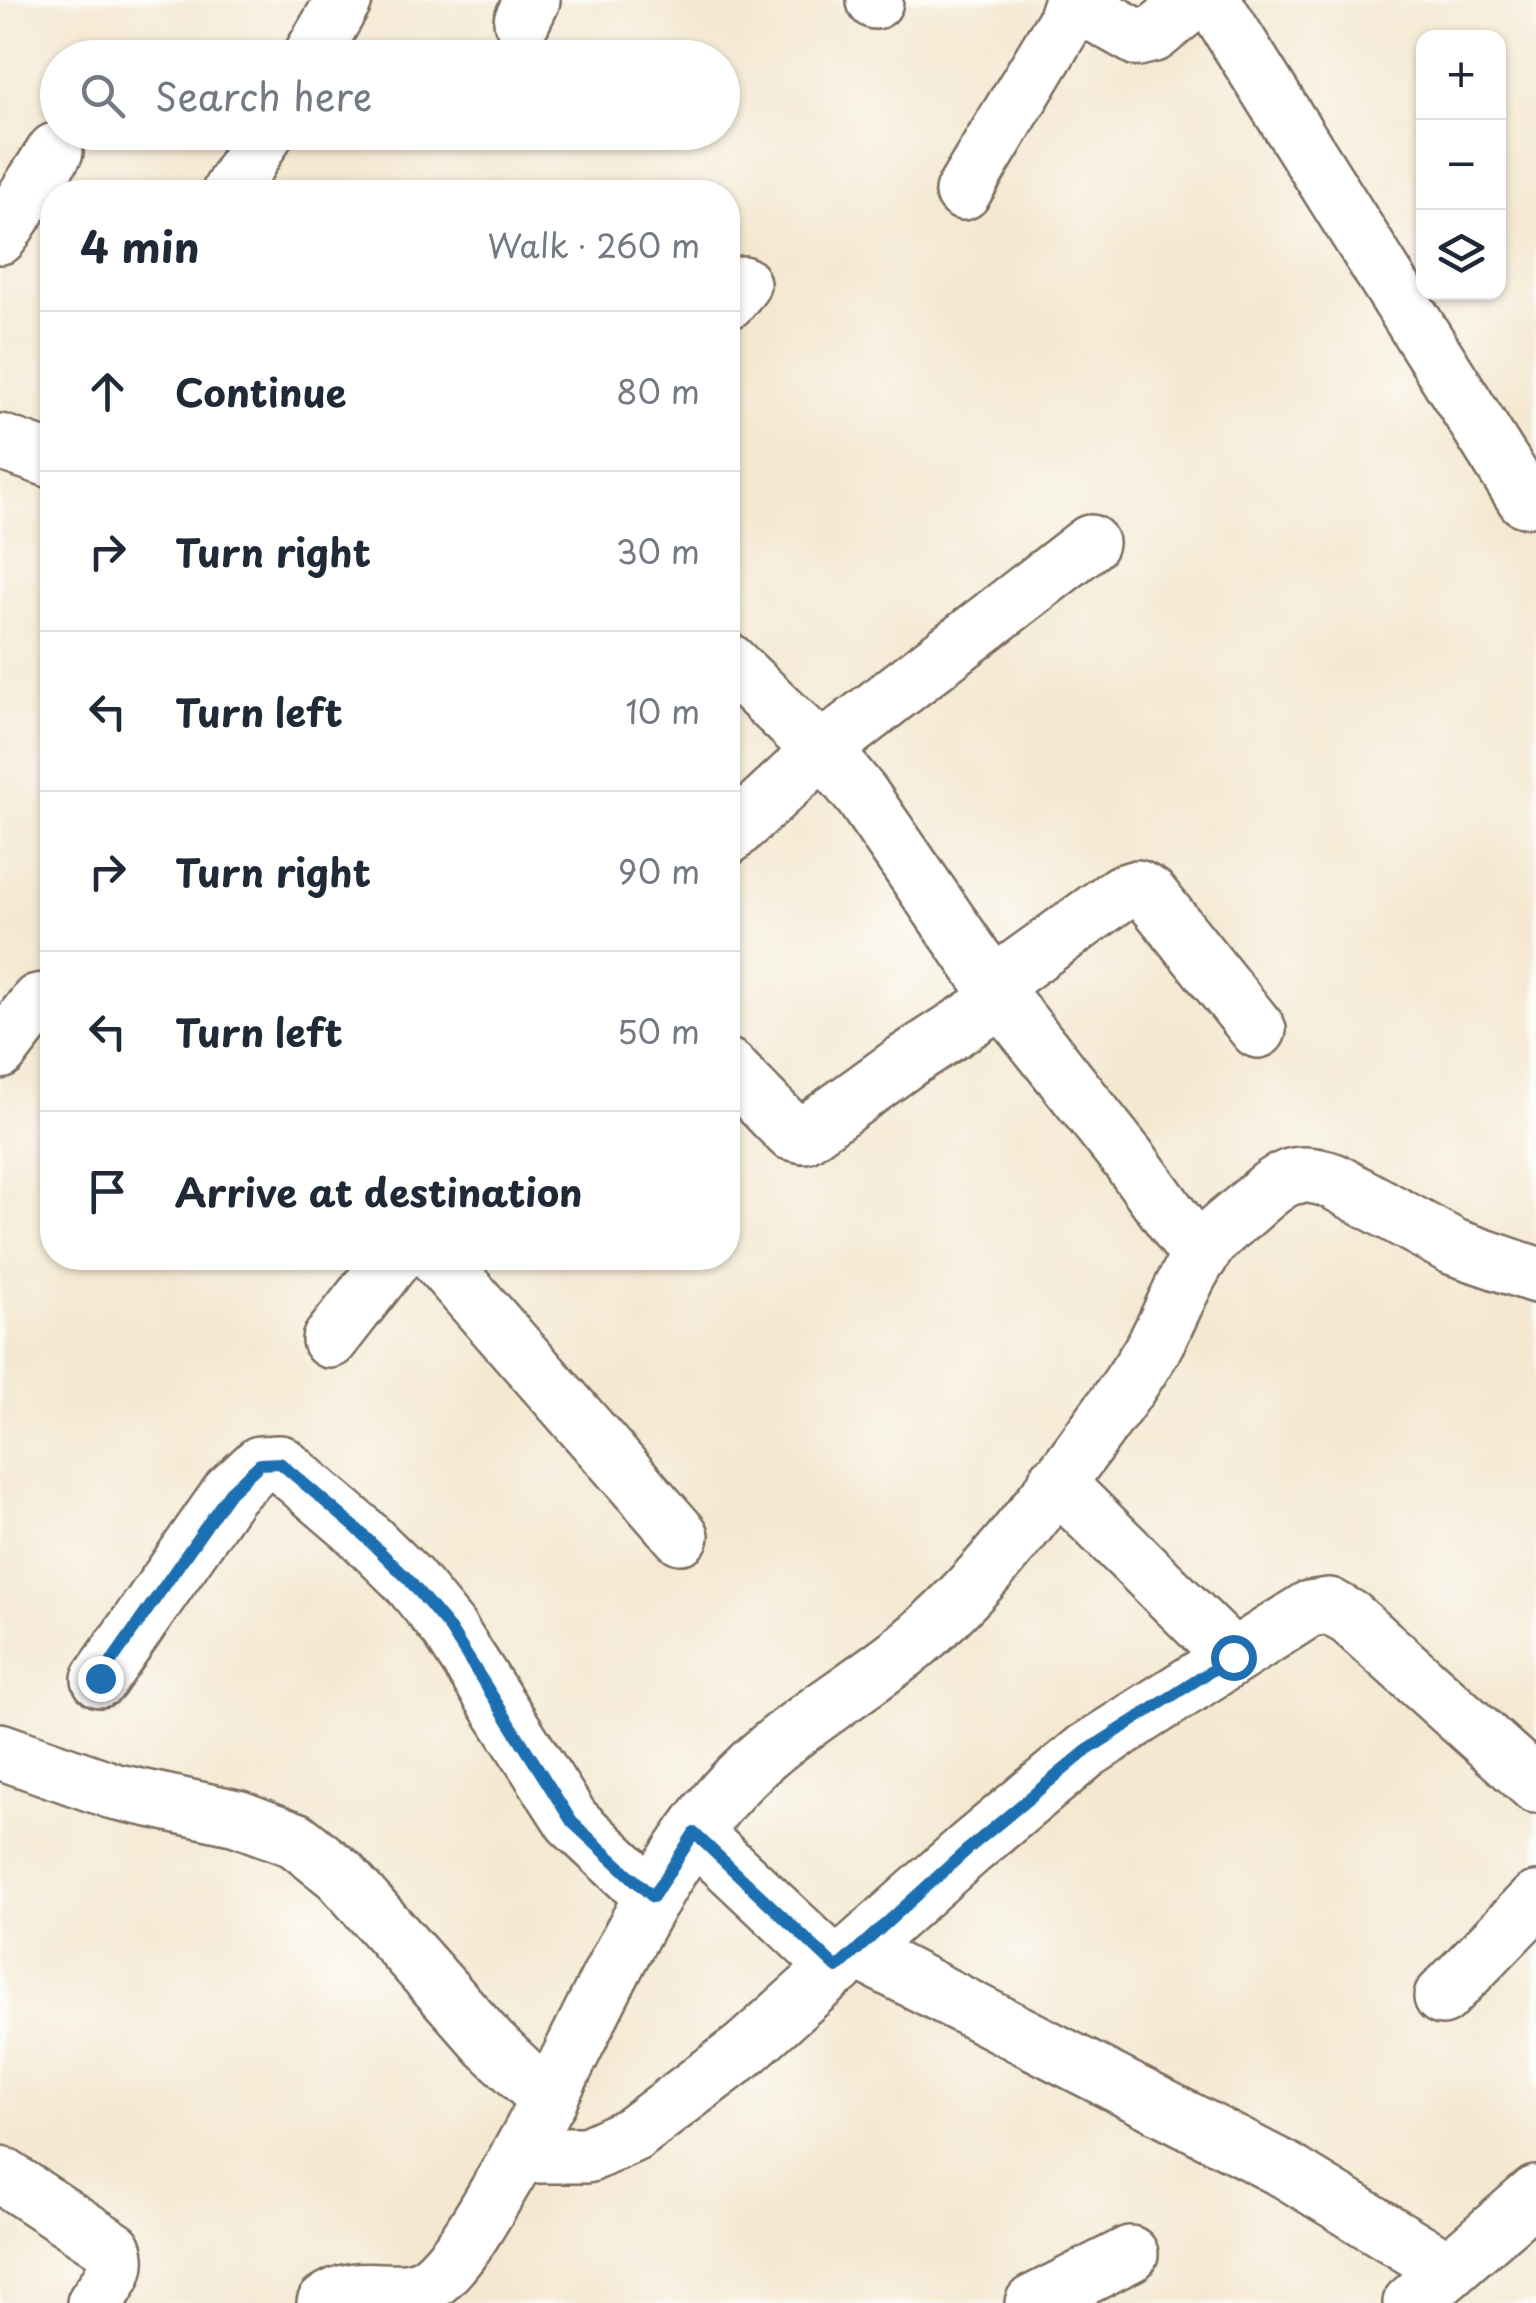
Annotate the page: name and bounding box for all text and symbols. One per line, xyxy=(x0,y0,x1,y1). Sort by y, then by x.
map controls xyxy=(1416,30,1506,300)
button: + xyxy=(1416,30,1506,120)
search box xyxy=(40,40,740,150)
text: Search here xyxy=(155,67,372,124)
icon: search xyxy=(75,68,130,123)
button: − xyxy=(1416,120,1506,210)
button: layers xyxy=(1416,210,1506,300)
text: 4 min xyxy=(80,214,200,277)
text: Walk · 260 m xyxy=(487,221,700,269)
text: Continue xyxy=(175,363,346,420)
icon: ahead xyxy=(80,364,135,419)
text: 80 m xyxy=(616,367,700,415)
text: Turn right xyxy=(175,523,371,580)
icon: right xyxy=(80,524,135,579)
text: 30 m xyxy=(616,527,700,575)
text: Turn left xyxy=(175,683,343,740)
icon: left xyxy=(80,684,135,739)
text: 10 m xyxy=(626,687,700,735)
text: Turn right xyxy=(175,843,371,900)
icon: right xyxy=(80,844,135,899)
text: 90 m xyxy=(618,847,700,895)
text: Turn left xyxy=(175,1003,343,1060)
icon: left xyxy=(80,1004,135,1059)
text: 50 m xyxy=(617,1007,700,1055)
text: Arrive at destination xyxy=(175,1163,583,1220)
icon: arrive xyxy=(80,1164,135,1219)
route start xyxy=(1211,1635,1257,1681)
route end xyxy=(78,1656,124,1702)

